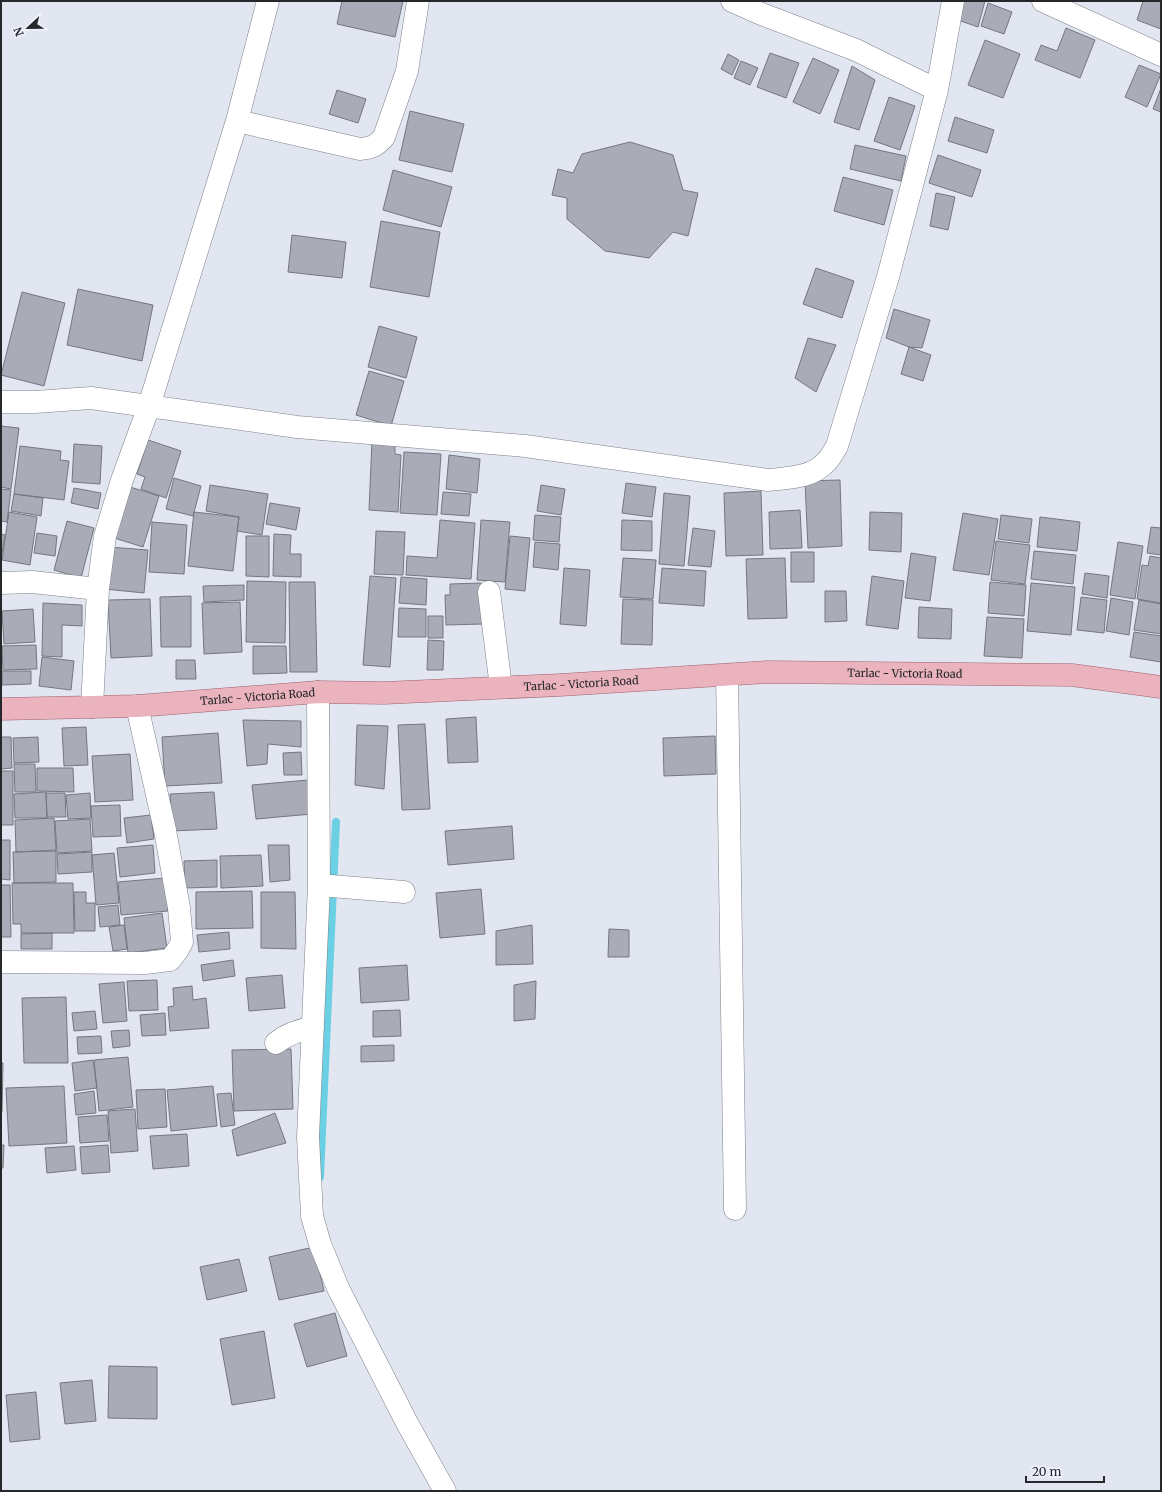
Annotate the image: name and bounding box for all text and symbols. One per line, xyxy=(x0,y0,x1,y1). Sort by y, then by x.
north arrow xyxy=(8,8,48,48)
text: N xyxy=(10,25,27,38)
street label: Tarlac - Victoria Road xyxy=(847,666,963,681)
street label: Tarlac - Victoria Road xyxy=(523,673,639,694)
street label: Tarlac - Victoria Road xyxy=(200,685,316,708)
scale bar xyxy=(1026,1458,1104,1484)
text: 20 m xyxy=(1032,1464,1061,1479)

